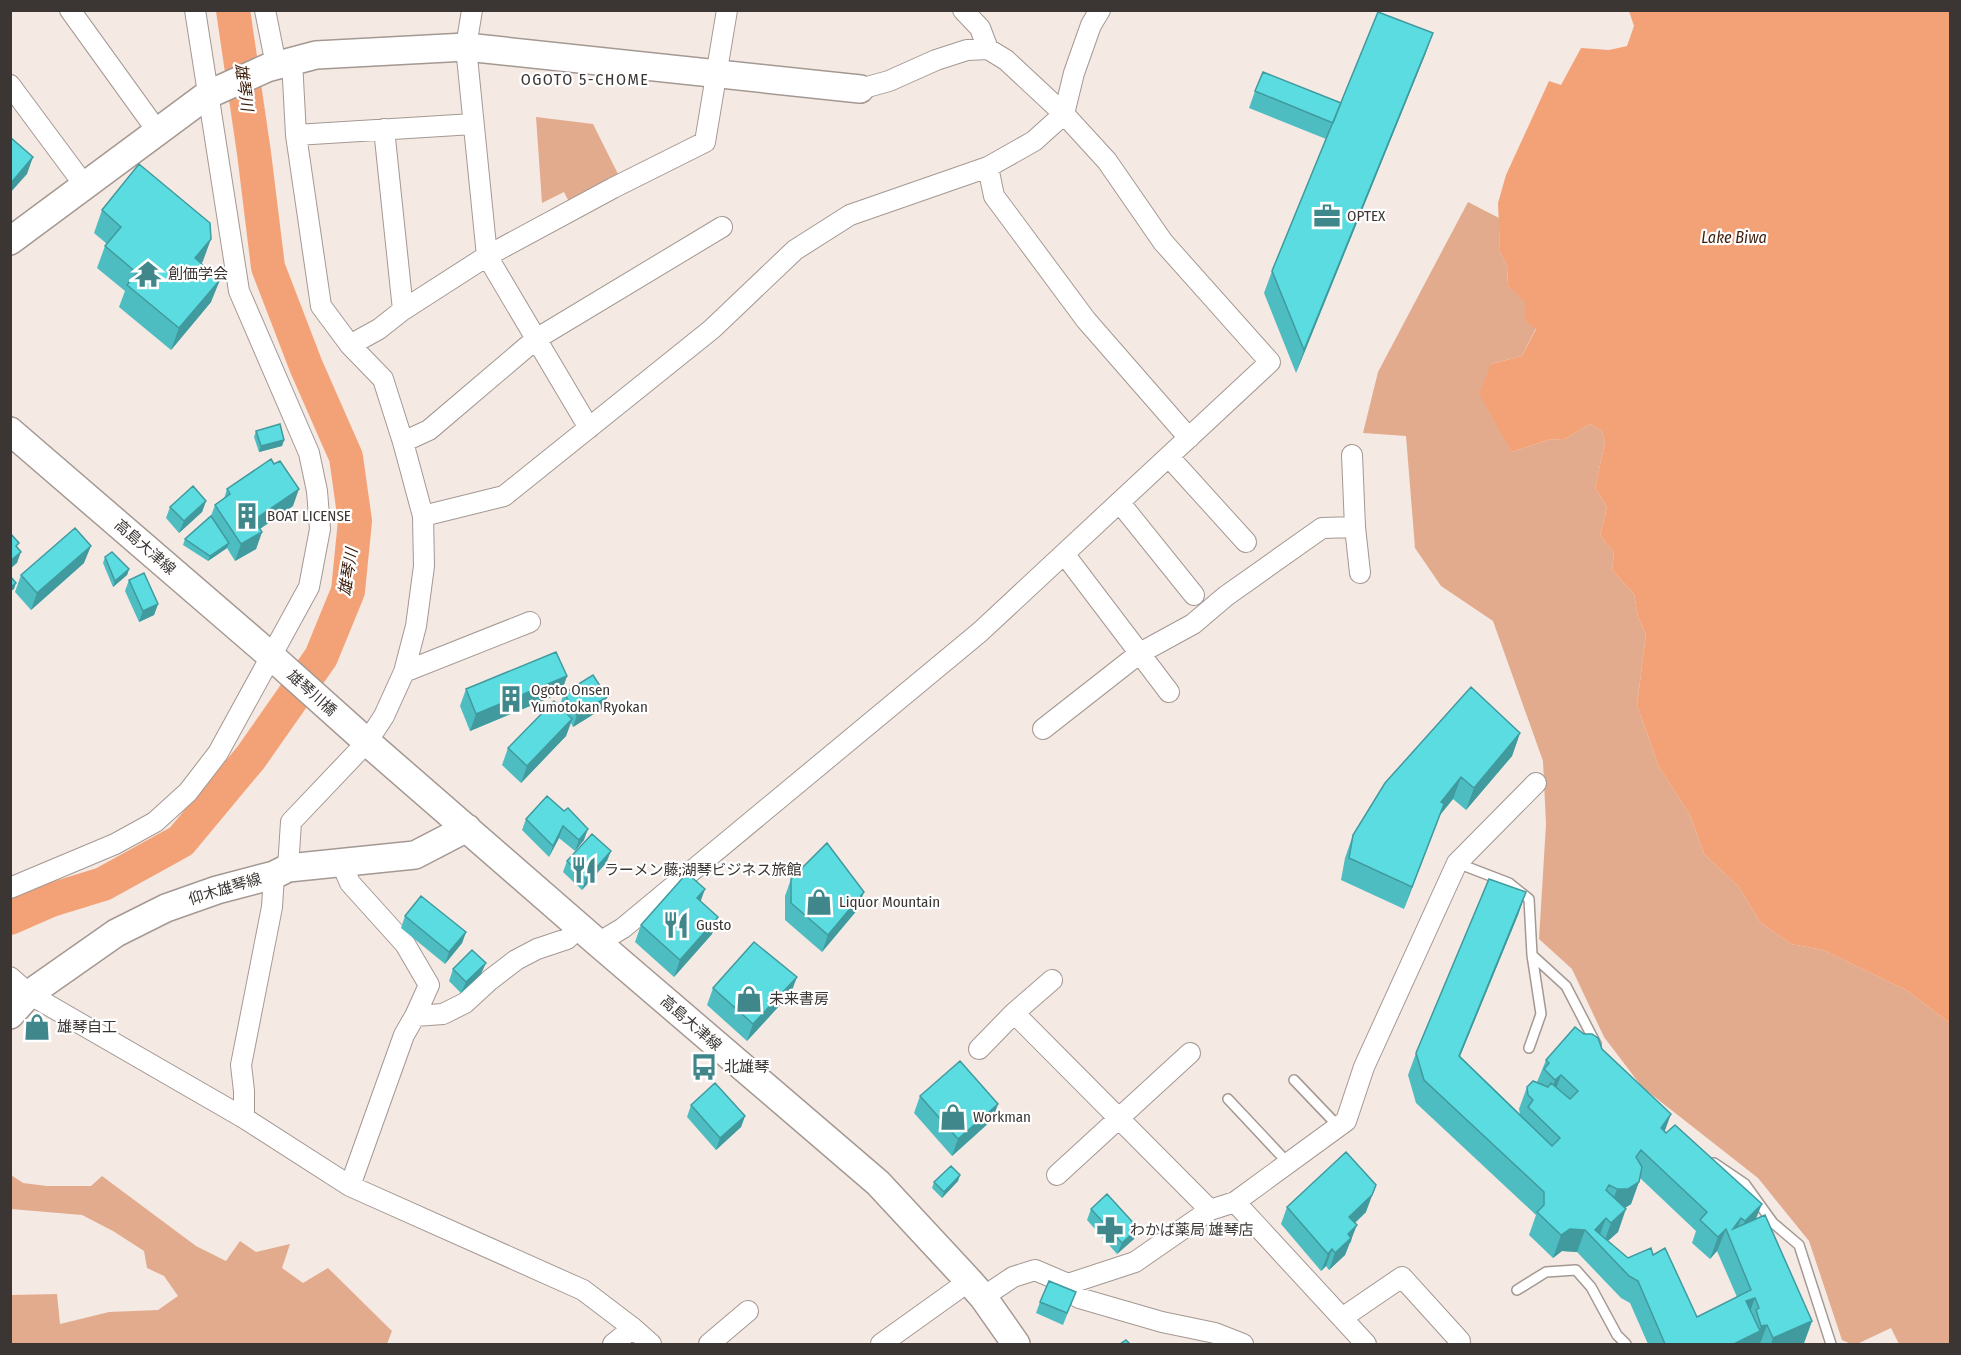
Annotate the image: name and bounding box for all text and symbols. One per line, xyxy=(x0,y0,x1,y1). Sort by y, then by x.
water label: 雄琴川 xyxy=(231,62,257,114)
district label: OGOTO 5-CHOME xyxy=(521,70,649,89)
office icon: OPTEX xyxy=(1312,201,1342,231)
place label: OPTEX xyxy=(1347,207,1386,225)
water label: Lake Biwa xyxy=(1701,228,1767,247)
temple icon: 創価学会 xyxy=(133,259,163,289)
place label: 創価学会 xyxy=(168,265,228,283)
building icon: BOAT LICENSE xyxy=(232,501,262,531)
place label: BOAT LICENSE xyxy=(267,507,351,525)
street label: 高島大津線 xyxy=(111,516,179,578)
water label: 雄琴川 xyxy=(335,545,361,597)
street label: 雄琴川橋 xyxy=(284,666,340,720)
place label: Ogoto Onsen Yumotokan Ryokan xyxy=(531,681,648,716)
building icon: Ogoto Onsen Yumotokan Ryokan xyxy=(496,684,526,714)
restaurant icon: ラーメン藤;湖琴ビジネス旅館 xyxy=(569,855,599,885)
place label: ラーメン藤;湖琴ビジネス旅館 xyxy=(604,861,802,879)
street label: 仰木雄琴線 xyxy=(186,869,264,909)
shop icon: Liquor Mountain xyxy=(804,887,834,917)
place label: Liquor Mountain xyxy=(839,893,940,911)
restaurant icon: Gusto xyxy=(661,910,691,940)
place label: Gusto xyxy=(696,916,732,934)
shop icon: 未来書房 xyxy=(734,984,764,1014)
place label: 未来書房 xyxy=(769,990,829,1008)
street label: 高島大津線 xyxy=(657,992,725,1054)
shop icon: 雄琴自工 xyxy=(22,1012,52,1042)
place label: 雄琴自工 xyxy=(57,1018,117,1036)
bus stop icon: 北雄琴 xyxy=(689,1052,719,1082)
place label: 北雄琴 xyxy=(724,1058,770,1076)
shop icon: Workman xyxy=(938,1102,968,1132)
place label: Workman xyxy=(973,1108,1031,1126)
pharmacy icon: わかば薬局 雄琴店 xyxy=(1095,1215,1125,1245)
place label: わかば薬局 雄琴店 xyxy=(1130,1221,1254,1239)

